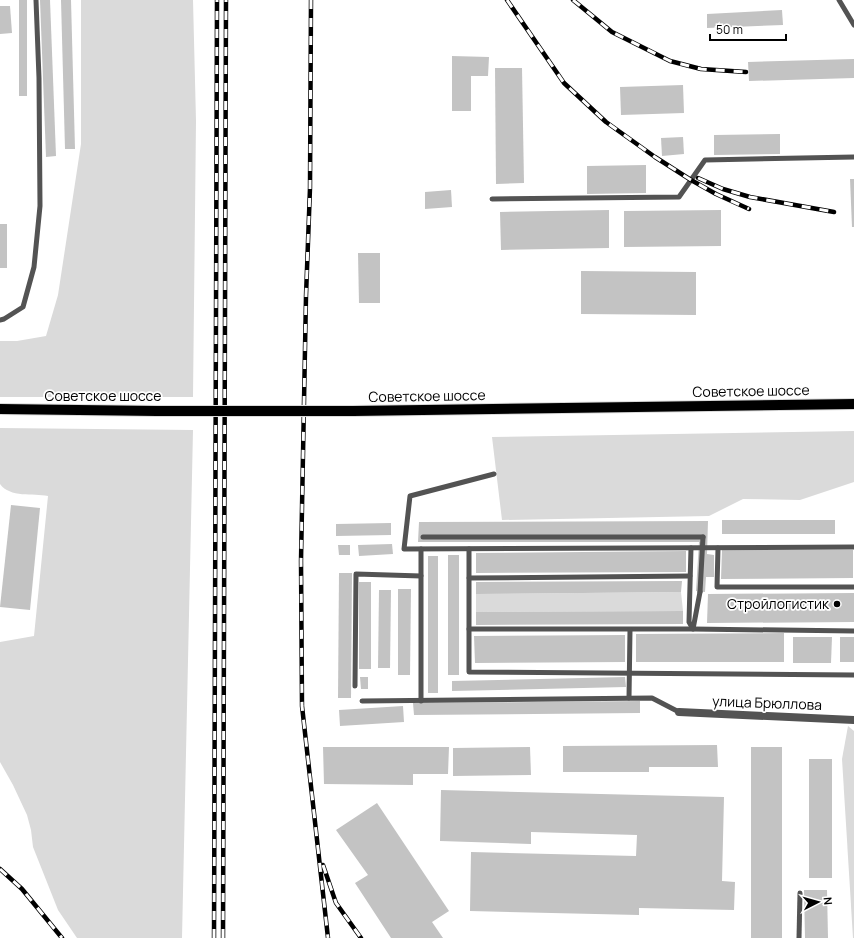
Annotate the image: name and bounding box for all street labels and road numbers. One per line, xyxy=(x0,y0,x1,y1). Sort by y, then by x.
street label: Советское шоссе xyxy=(692,380,810,401)
street label: Советское шоссе xyxy=(368,385,486,406)
street label: Советское шоссе xyxy=(44,386,162,405)
street label: улица Брюллова xyxy=(712,691,822,714)

